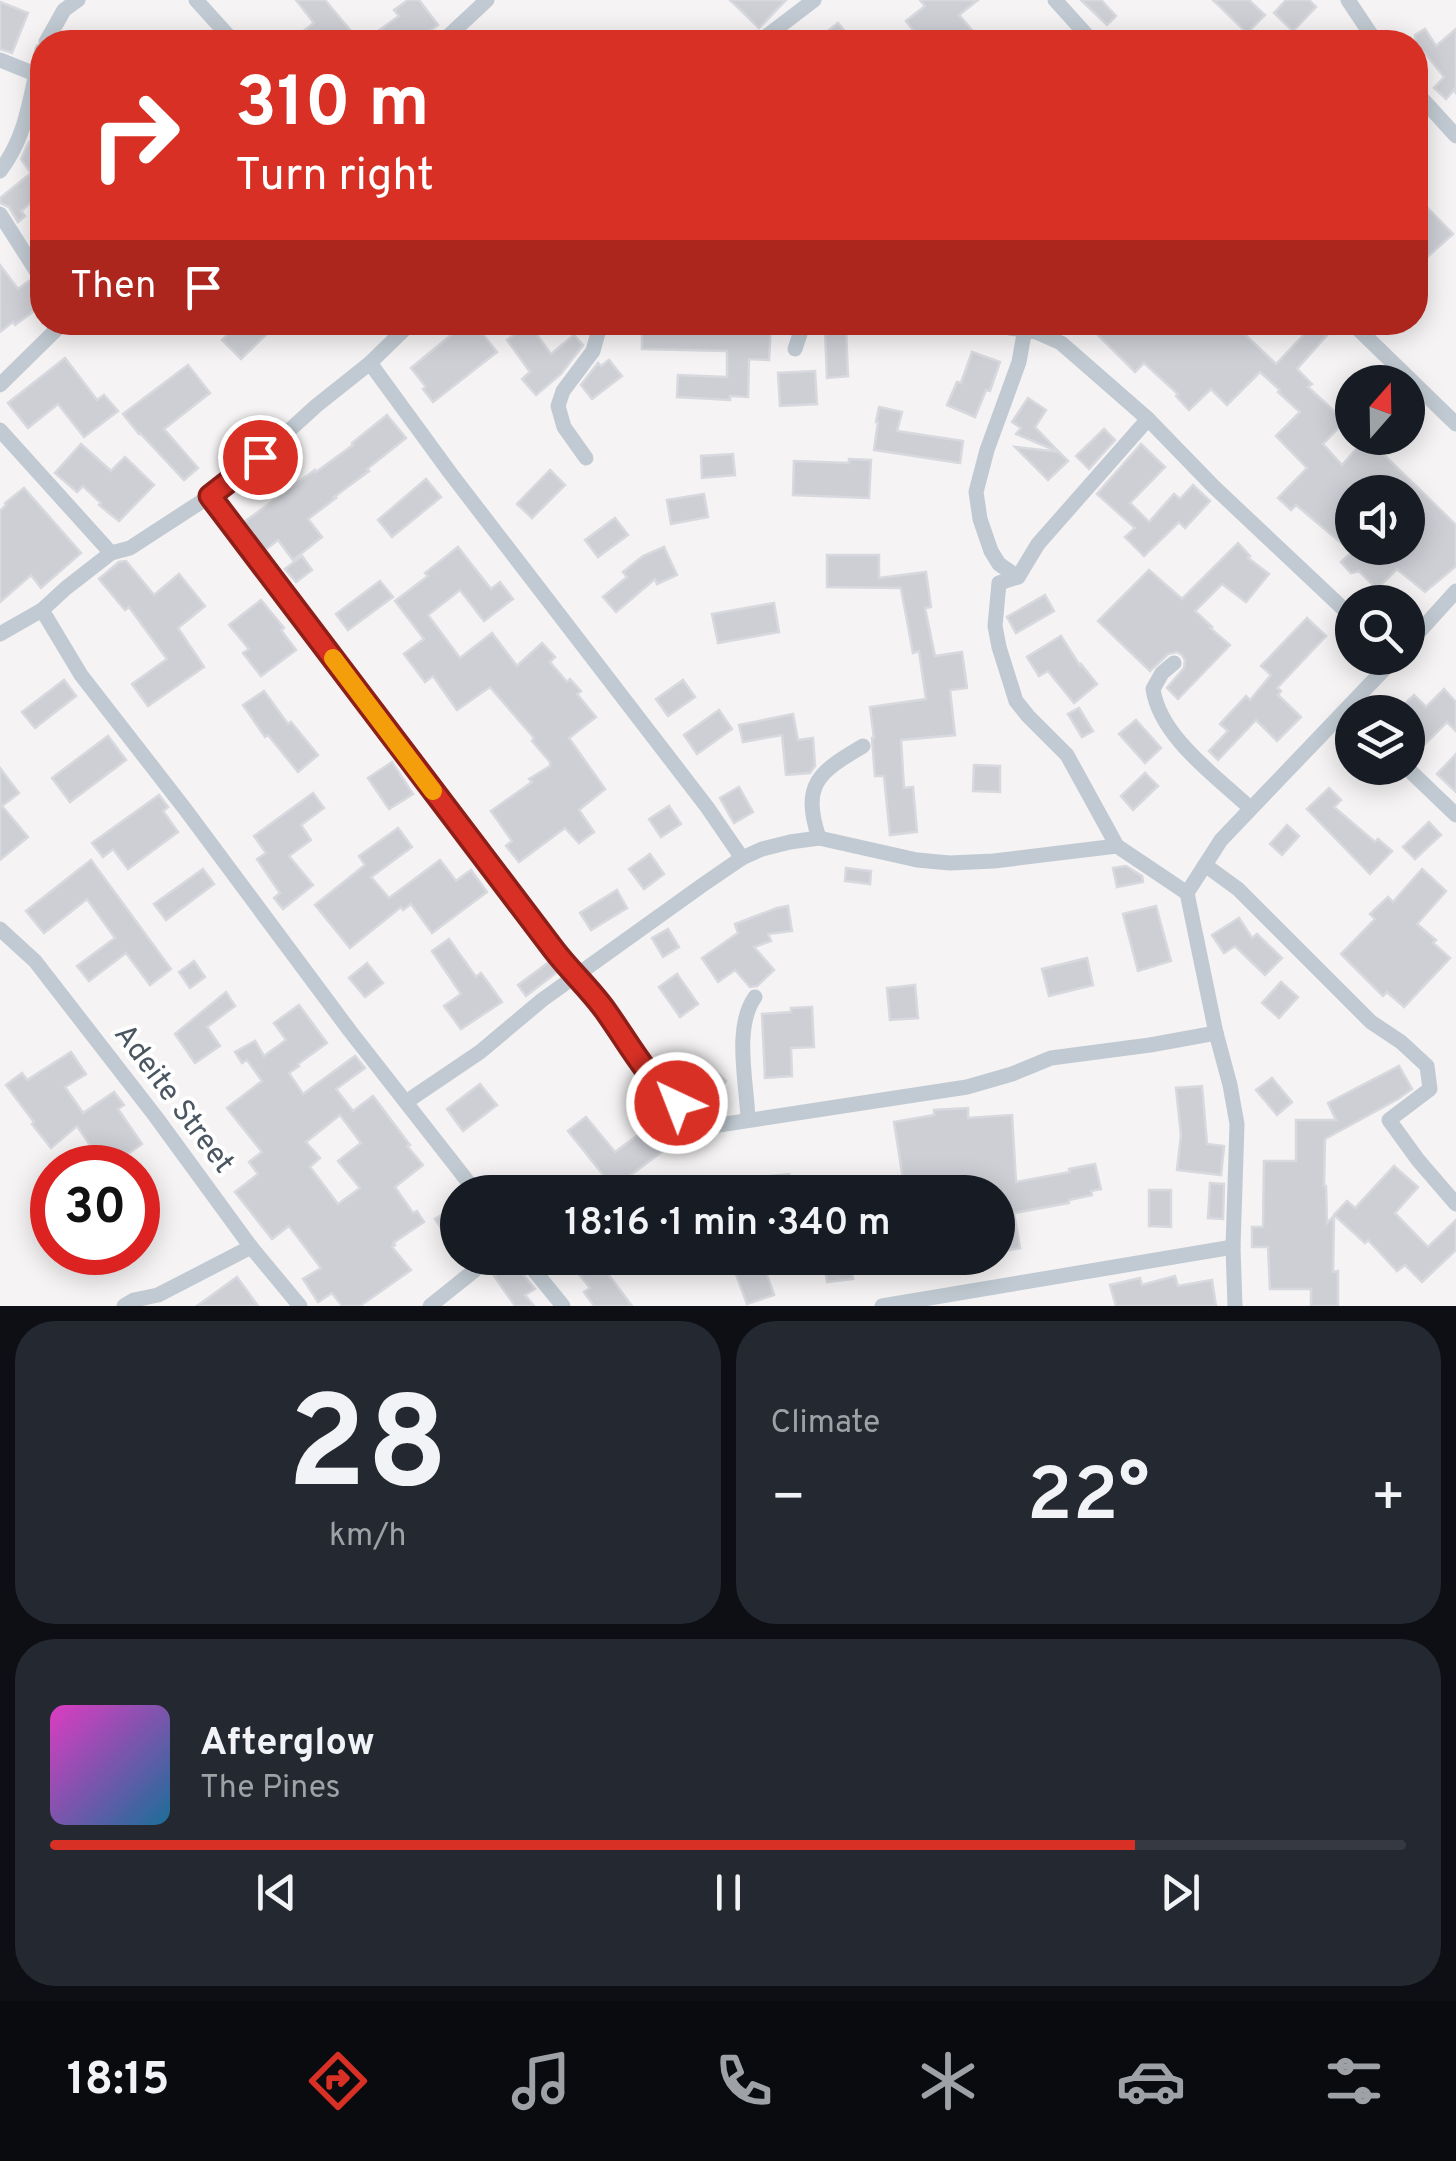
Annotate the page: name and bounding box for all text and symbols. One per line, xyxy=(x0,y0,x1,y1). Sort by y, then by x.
text: 310 m xyxy=(235,62,430,151)
icon: right xyxy=(70,70,200,200)
text: Turn right xyxy=(235,149,434,206)
icon: arrive xyxy=(176,260,231,315)
text: Then xyxy=(70,263,156,312)
north arrow xyxy=(1335,365,1425,455)
map controls xyxy=(1335,365,1425,785)
pin xyxy=(218,415,303,500)
icon: arrive xyxy=(233,430,288,485)
button: sound xyxy=(1335,475,1425,565)
button: search xyxy=(1335,585,1425,675)
button: layers xyxy=(1335,695,1425,785)
street label: Adeite Street xyxy=(105,1017,241,1182)
position arrow xyxy=(625,1051,729,1155)
speed limit sign: 30 xyxy=(30,1145,160,1275)
text: 18:16 · 1 min · 340 m xyxy=(564,1200,891,1249)
text: 28 xyxy=(287,1369,448,1534)
text: Climate xyxy=(771,1404,880,1444)
text: 22° xyxy=(1027,1452,1150,1547)
text: − xyxy=(771,1465,806,1535)
text: + xyxy=(1371,1465,1406,1535)
text: km/h xyxy=(329,1517,407,1557)
text: Afterglow xyxy=(200,1720,375,1769)
text: The Pines xyxy=(200,1769,341,1809)
icon: previous xyxy=(249,1865,304,1920)
icon: pause xyxy=(701,1865,756,1920)
icon: next xyxy=(1153,1865,1208,1920)
icon: directions xyxy=(303,2046,373,2116)
icon: music xyxy=(506,2046,576,2116)
icon: phone xyxy=(709,2046,779,2116)
icon: climate xyxy=(913,2046,983,2116)
icon: car xyxy=(1116,2046,1186,2116)
icon: filters xyxy=(1319,2046,1389,2116)
text: 18:15 xyxy=(67,2053,169,2110)

